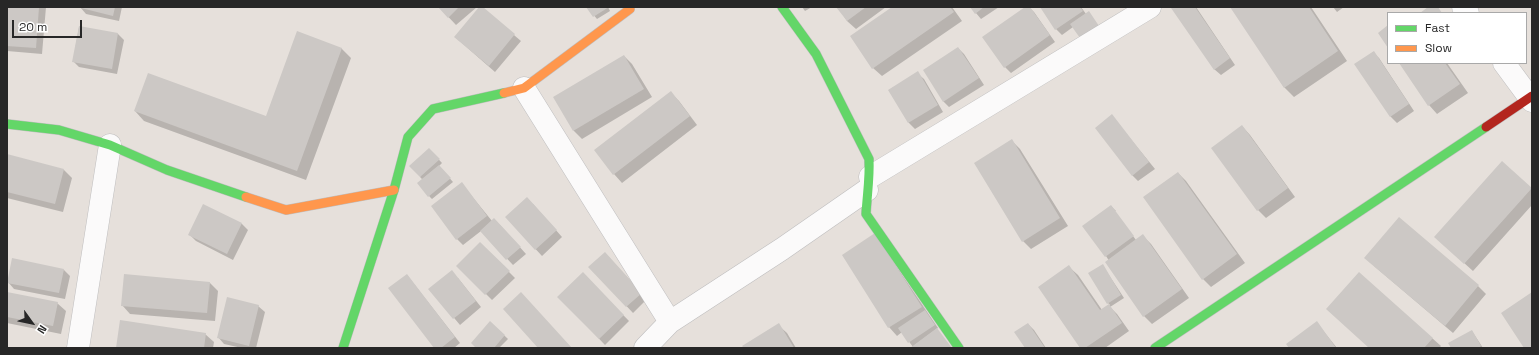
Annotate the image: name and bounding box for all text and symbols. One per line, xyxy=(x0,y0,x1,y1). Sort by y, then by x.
scale bar xyxy=(14,12,84,38)
legend xyxy=(1387,12,1527,64)
text: 20 m xyxy=(19,19,47,35)
text: Fast xyxy=(1425,20,1450,36)
text: Slow xyxy=(1425,40,1452,56)
north arrow xyxy=(12,303,52,343)
text: N xyxy=(34,323,50,336)

